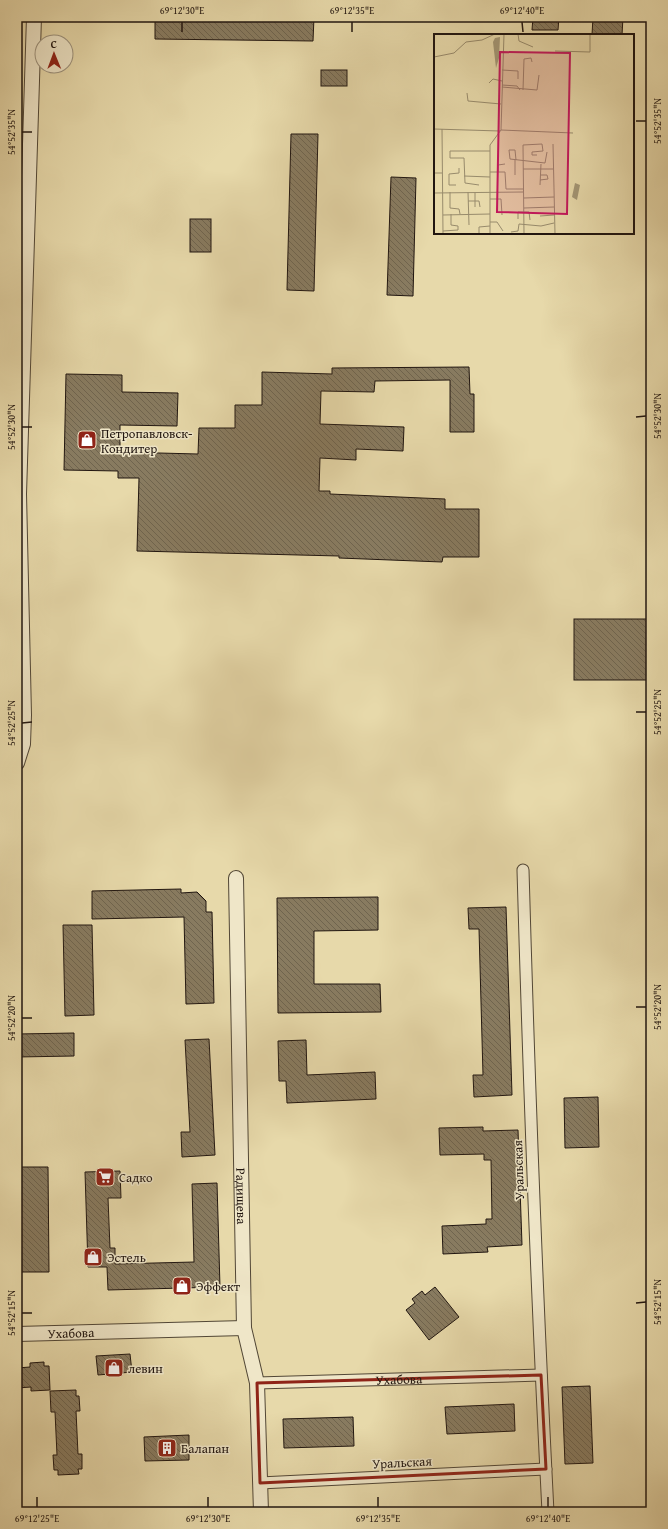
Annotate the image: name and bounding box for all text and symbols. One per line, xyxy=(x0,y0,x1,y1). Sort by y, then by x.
text: 69°12'30"E xyxy=(160,3,204,18)
text: 69°12'35"E xyxy=(330,3,374,18)
text: 69°12'40"E xyxy=(500,3,544,18)
north arrow xyxy=(34,34,74,74)
inset map xyxy=(434,34,634,234)
text: С xyxy=(51,36,57,52)
text: 54°52'35"N xyxy=(650,98,665,144)
text: 54°52'35"N xyxy=(4,109,19,155)
text: 54°52'30"N xyxy=(650,393,665,439)
text: 54°52'30"N xyxy=(4,404,19,450)
place label: Петропавловск- Кондитер xyxy=(101,424,193,458)
shop icon: Петропавловск- Кондитер xyxy=(76,429,98,451)
text: 54°52'25"N xyxy=(650,689,665,735)
text: 54°52'25"N xyxy=(4,700,19,746)
text: 54°52'20"N xyxy=(650,984,665,1030)
text: 54°52'20"N xyxy=(4,995,19,1041)
street label: Уральская xyxy=(508,1139,529,1200)
supermarket icon: Садко xyxy=(94,1166,116,1188)
street label: Радищева xyxy=(231,1167,251,1225)
place label: Садко xyxy=(119,1168,153,1187)
shop icon: Эстель xyxy=(82,1246,104,1268)
place label: Эстель xyxy=(107,1248,146,1267)
shop icon: Эффект xyxy=(171,1275,193,1297)
place label: Эффект xyxy=(196,1277,241,1296)
text: 54°52'15"N xyxy=(650,1279,665,1325)
text: 54°52'15"N xyxy=(4,1290,19,1336)
street label: Ухабова xyxy=(47,1323,95,1343)
shop icon: левин xyxy=(103,1357,125,1379)
place label: левин xyxy=(128,1359,163,1378)
street label: Ухабова xyxy=(375,1369,423,1390)
building icon: Балапан xyxy=(156,1437,178,1459)
place label: Балапан xyxy=(181,1439,229,1458)
street label: Уральская xyxy=(372,1451,433,1474)
text: 69°12'25"E xyxy=(15,1511,59,1526)
text: 69°12'30"E xyxy=(186,1511,230,1526)
text: 69°12'35"E xyxy=(356,1511,400,1526)
text: 69°12'40"E xyxy=(526,1511,570,1526)

